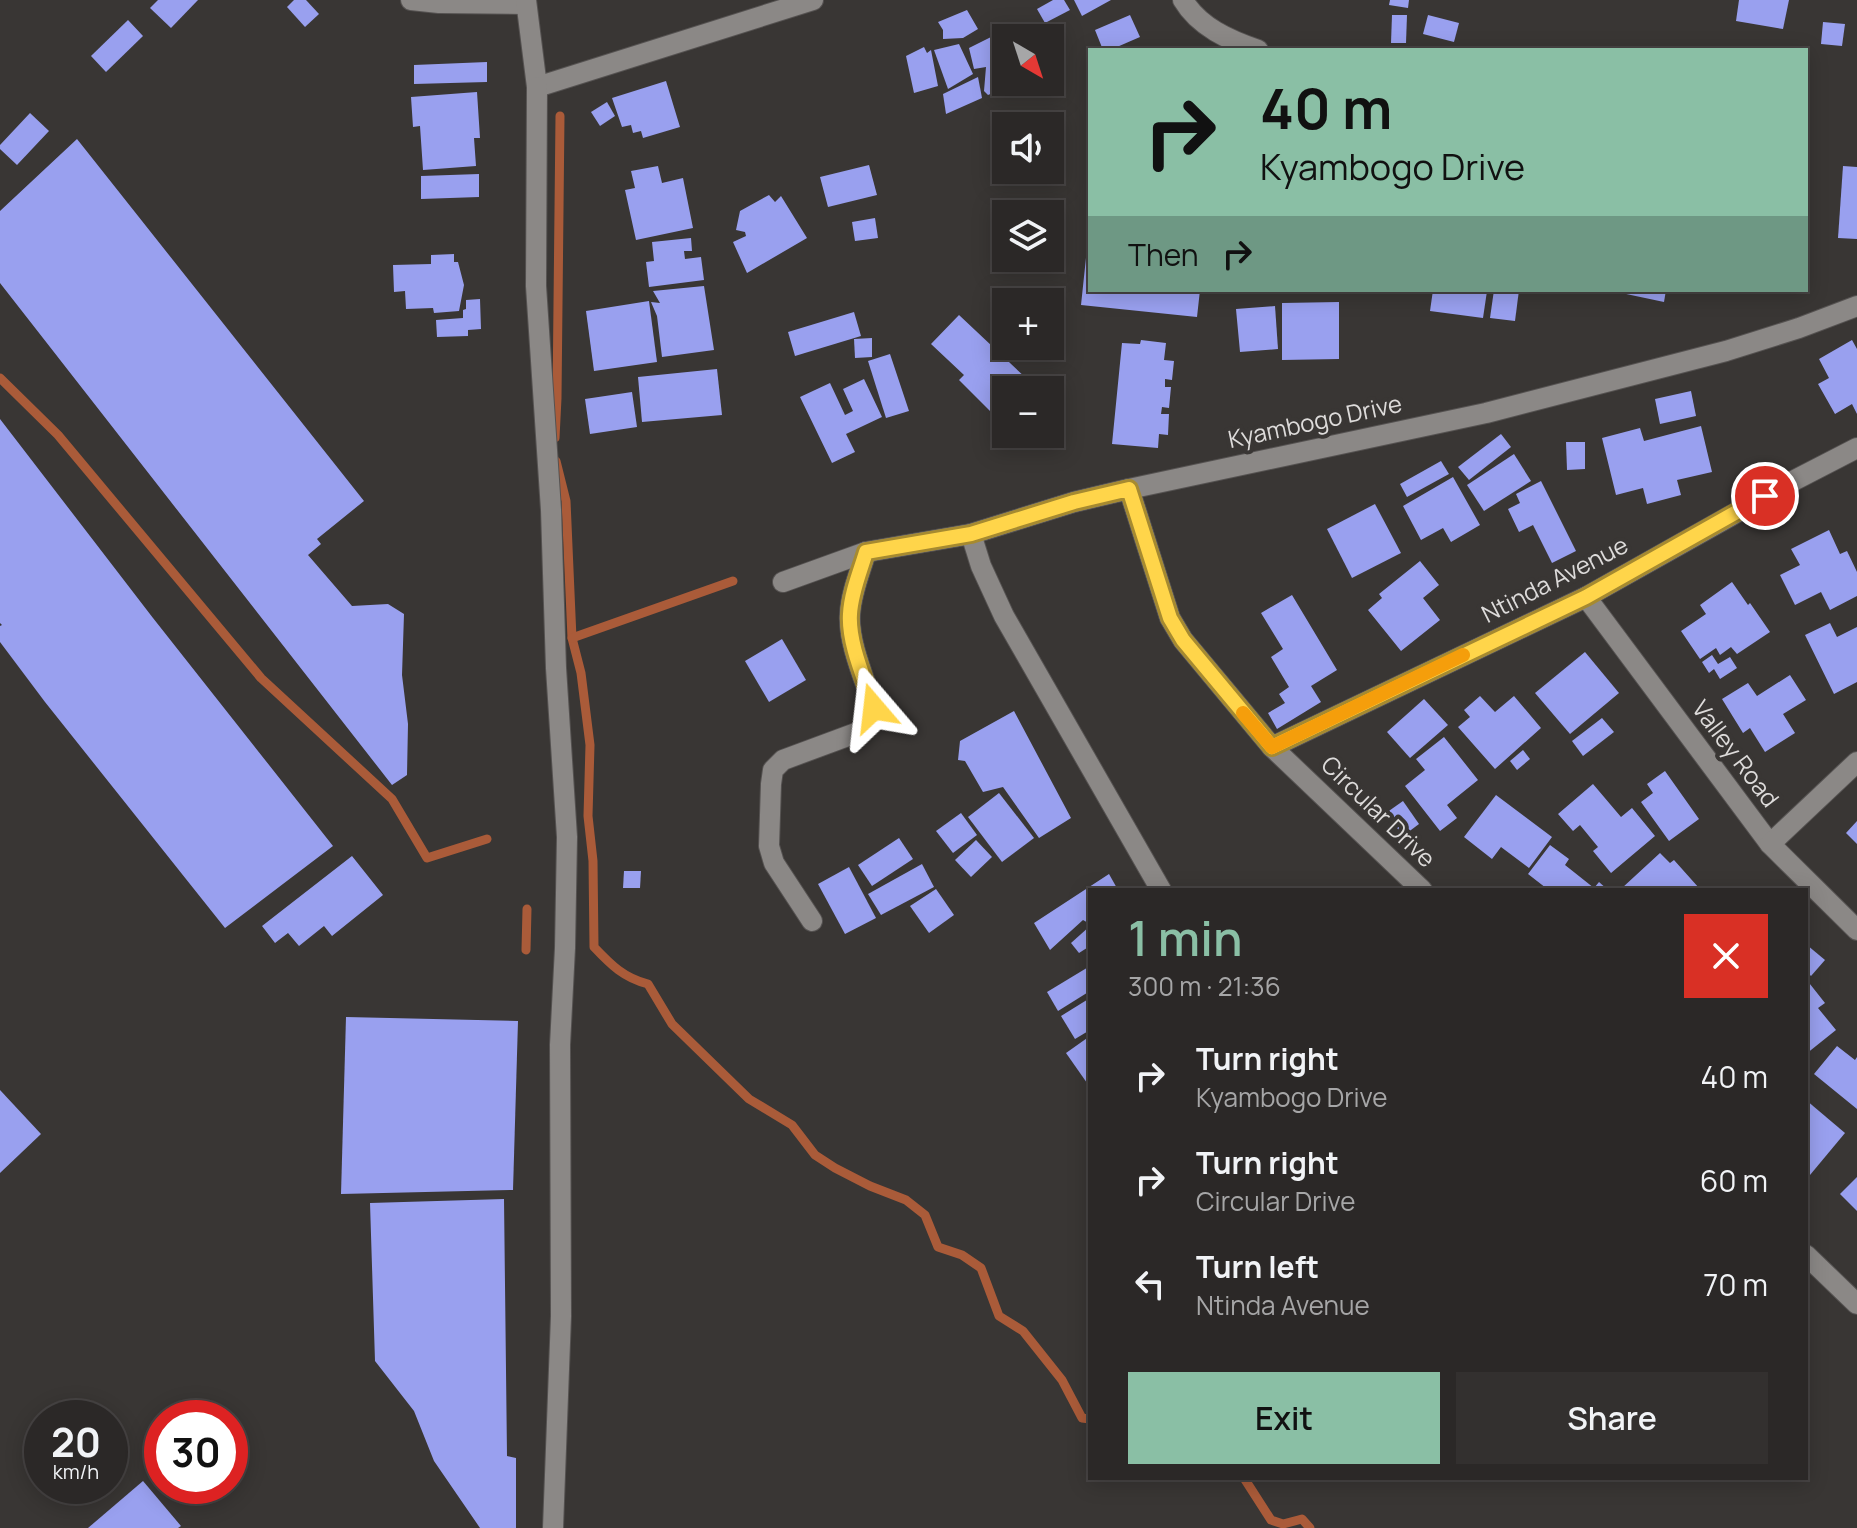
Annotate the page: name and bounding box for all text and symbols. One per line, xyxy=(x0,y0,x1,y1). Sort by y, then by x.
north arrow xyxy=(992,24,1064,96)
map controls xyxy=(992,24,1064,448)
text: 40 m xyxy=(1260,69,1392,146)
icon: right xyxy=(1128,80,1232,184)
button: sound xyxy=(992,112,1064,184)
text: Kyambogo Drive xyxy=(1260,142,1525,191)
button: layers xyxy=(992,200,1064,272)
icon: right xyxy=(1215,232,1259,276)
text: Then xyxy=(1128,234,1199,275)
button: + xyxy=(992,288,1064,360)
button: − xyxy=(992,376,1064,448)
street label: Kyambogo Drive xyxy=(1225,386,1405,455)
pin xyxy=(1731,462,1799,530)
icon: arrive xyxy=(1743,474,1787,518)
street label: Ntinda Avenue xyxy=(1475,528,1633,630)
position arrow xyxy=(832,666,916,750)
street label: Valley Road xyxy=(1685,693,1787,813)
street label: Circular Drive xyxy=(1315,748,1443,874)
text: 1 min xyxy=(1128,905,1242,970)
button: close xyxy=(1684,914,1768,998)
text: 300 m · 21:36 xyxy=(1128,968,1281,1004)
text: Turn right xyxy=(1196,1038,1339,1079)
icon: right xyxy=(1128,1054,1172,1098)
text: 40 m xyxy=(1701,1056,1768,1097)
text: Kyambogo Drive xyxy=(1196,1079,1387,1115)
text: Turn right xyxy=(1196,1142,1339,1183)
icon: right xyxy=(1128,1158,1172,1202)
text: 60 m xyxy=(1700,1160,1768,1201)
text: Circular Drive xyxy=(1196,1183,1356,1219)
text: Turn left xyxy=(1196,1246,1319,1287)
icon: left xyxy=(1128,1262,1172,1306)
text: 70 m xyxy=(1703,1264,1768,1305)
text: Ntinda Avenue xyxy=(1196,1287,1370,1323)
button: Exit xyxy=(1128,1372,1440,1464)
button: Share xyxy=(1456,1372,1768,1464)
speed limit sign: 30 xyxy=(144,1400,248,1504)
text: 20 xyxy=(51,1414,101,1469)
text: km/h xyxy=(53,1458,99,1485)

